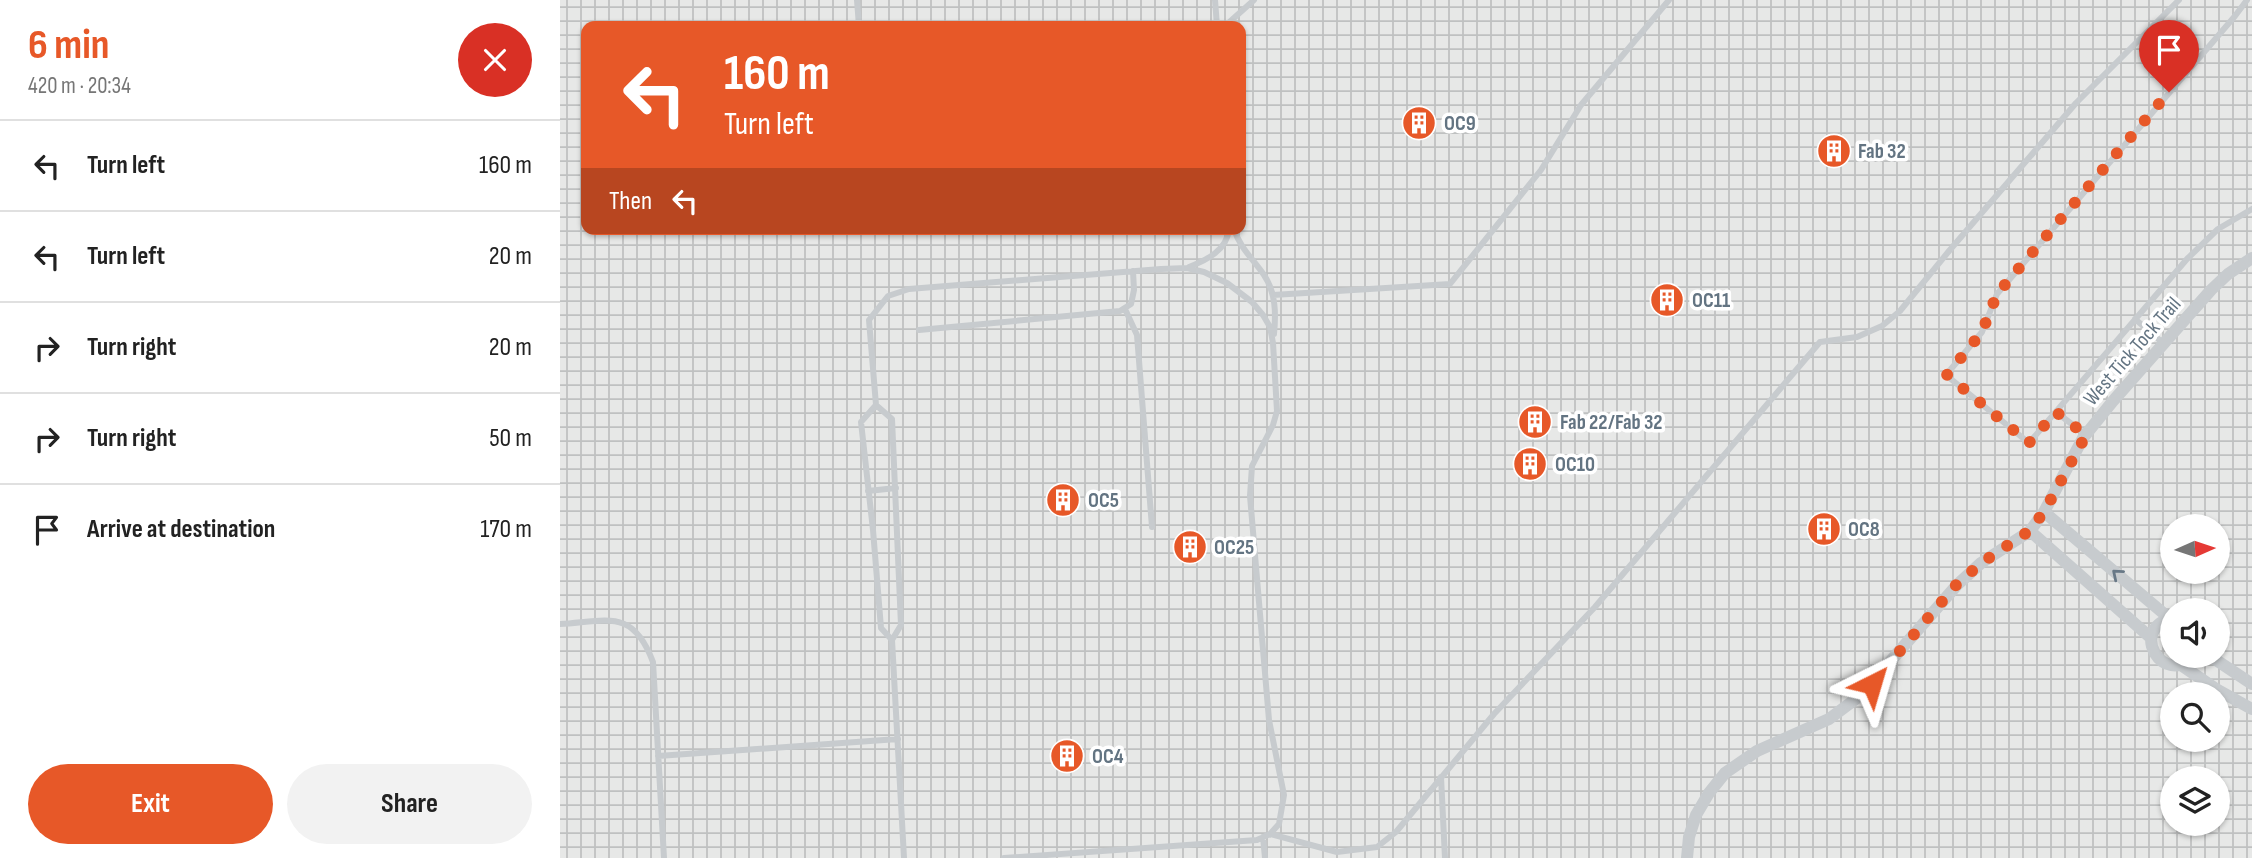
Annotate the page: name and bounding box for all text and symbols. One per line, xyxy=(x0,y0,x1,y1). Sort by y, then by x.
text: 6 min xyxy=(28,20,109,71)
pin xyxy=(2139,20,2199,92)
button: close xyxy=(458,23,532,97)
icon: arrive xyxy=(2150,31,2188,69)
text: 160 m xyxy=(724,45,830,104)
icon: left xyxy=(609,49,700,140)
text: 420 m · 20:34 xyxy=(28,72,131,100)
building icon: OC9 xyxy=(1400,104,1438,142)
text: Turn left xyxy=(724,105,814,144)
place label: OC9 xyxy=(1444,111,1476,136)
building icon: Fab 32 xyxy=(1815,132,1853,170)
place label: Fab 32 xyxy=(1858,139,1906,164)
icon: left xyxy=(28,147,66,185)
text: Turn left xyxy=(87,150,165,181)
text: 160 m xyxy=(479,150,532,181)
icon: left xyxy=(666,182,704,220)
text: Then xyxy=(609,186,652,217)
icon: left xyxy=(28,238,66,276)
text: Turn left xyxy=(87,241,165,272)
text: 20 m xyxy=(489,241,532,272)
building icon: OC11 xyxy=(1648,281,1686,319)
place label: OC11 xyxy=(1692,288,1730,313)
street label: West Tick Tock Trail xyxy=(2079,292,2186,411)
icon: right xyxy=(28,329,66,367)
text: Turn right xyxy=(87,332,176,363)
text: 20 m xyxy=(489,332,532,363)
building icon: Fab 22/Fab 32 xyxy=(1516,403,1554,441)
place label: Fab 22/Fab 32 xyxy=(1560,410,1663,435)
icon: right xyxy=(28,420,66,458)
text: Turn right xyxy=(87,423,176,454)
text: 50 m xyxy=(489,423,532,454)
building icon: OC10 xyxy=(1511,445,1549,483)
place label: OC10 xyxy=(1555,452,1595,477)
building icon: OC5 xyxy=(1044,481,1082,519)
place label: OC5 xyxy=(1088,488,1119,513)
building icon: OC8 xyxy=(1805,510,1843,548)
icon: arrive xyxy=(28,511,66,549)
text: Arrive at destination xyxy=(87,514,275,545)
text: 170 m xyxy=(480,514,532,545)
north arrow xyxy=(2160,514,2230,584)
map controls xyxy=(2160,514,2230,836)
place label: OC8 xyxy=(1848,517,1880,542)
building icon: OC25 xyxy=(1171,528,1209,566)
place label: OC25 xyxy=(1214,535,1254,560)
one-way arrow xyxy=(2112,570,2125,582)
button: sound xyxy=(2160,598,2230,668)
position arrow xyxy=(1835,647,1909,721)
button: search xyxy=(2160,682,2230,752)
building icon: OC4 xyxy=(1048,737,1086,775)
place label: OC4 xyxy=(1092,744,1124,769)
button: Exit xyxy=(28,764,273,844)
button: Share xyxy=(287,764,532,844)
button: layers xyxy=(2160,766,2230,836)

